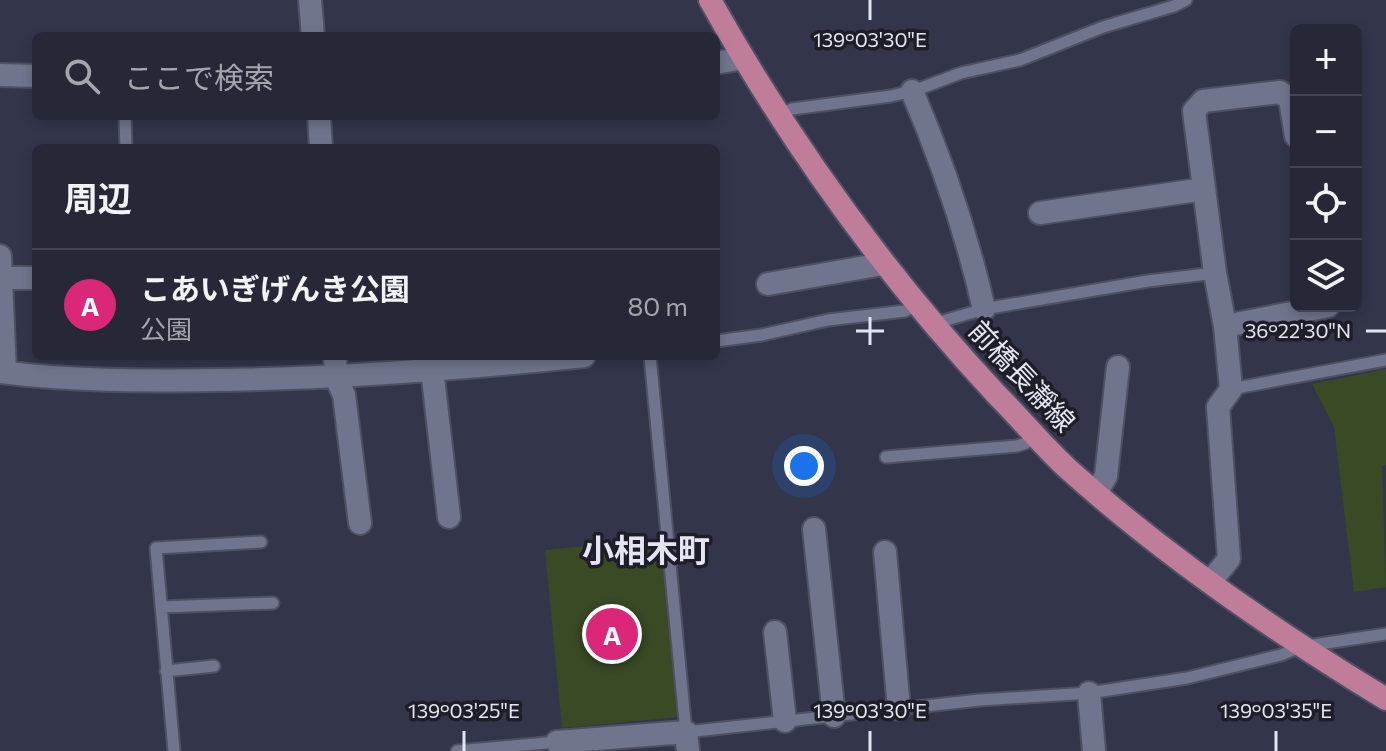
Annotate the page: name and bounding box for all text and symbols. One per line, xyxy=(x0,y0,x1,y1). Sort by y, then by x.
map controls xyxy=(1290,24,1362,312)
button: + xyxy=(1290,24,1362,96)
text: 139°03'30"E xyxy=(813,27,927,51)
search box xyxy=(32,32,720,120)
icon: search xyxy=(60,54,104,98)
text: ここで検索 xyxy=(124,58,274,95)
button: − xyxy=(1290,96,1362,168)
button: locate xyxy=(1290,168,1362,240)
text: 周辺 xyxy=(64,176,132,218)
button: layers xyxy=(1290,240,1362,312)
text: こあいぎげんき公園 xyxy=(140,269,410,306)
text: A xyxy=(81,290,99,321)
text: 80 m xyxy=(628,290,688,321)
text: 公園 xyxy=(140,313,192,344)
street label: 前橋長瀞線 xyxy=(963,313,1083,438)
text: 36°22'30"N xyxy=(1245,318,1351,342)
your location xyxy=(784,446,824,486)
district label: 小相木町 xyxy=(582,529,710,569)
pin: A xyxy=(586,604,638,664)
text: 139°03'25"E xyxy=(408,698,520,722)
text: 139°03'30"E xyxy=(813,698,927,722)
text: 139°03'35"E xyxy=(1220,698,1332,722)

